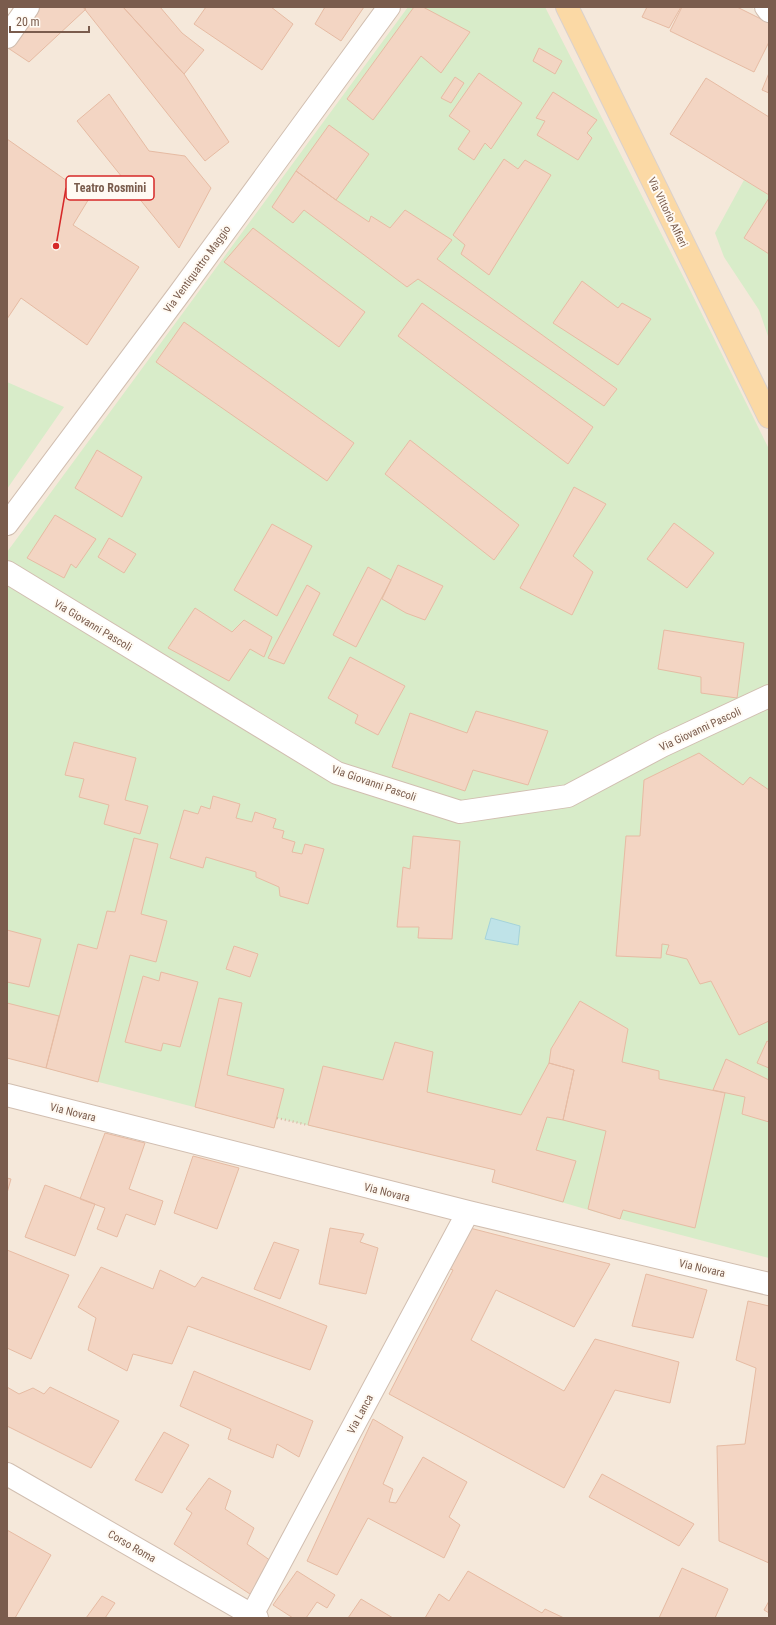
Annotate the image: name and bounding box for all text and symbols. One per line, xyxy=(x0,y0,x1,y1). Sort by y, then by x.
scale bar xyxy=(10,8,89,34)
text: 20 m xyxy=(16,15,40,29)
street label: Via Vittorio Alfieri xyxy=(645,175,690,249)
callout: Teatro Rosmini xyxy=(66,176,154,200)
text: Teatro Rosmini xyxy=(74,181,146,195)
street label: Via Ventiquattro Maggio xyxy=(161,223,234,316)
street label: Via Giovanni Pascoli xyxy=(51,597,134,654)
street label: Via Giovanni Pascoli xyxy=(657,705,743,754)
street label: Via Giovanni Pascoli xyxy=(330,763,418,804)
street label: Via Novara xyxy=(48,1100,97,1124)
street label: Via Novara xyxy=(362,1180,411,1204)
street label: Via Novara xyxy=(678,1257,726,1280)
street label: Via Lanca xyxy=(345,1392,376,1436)
street label: Corso Roma xyxy=(106,1528,158,1565)

